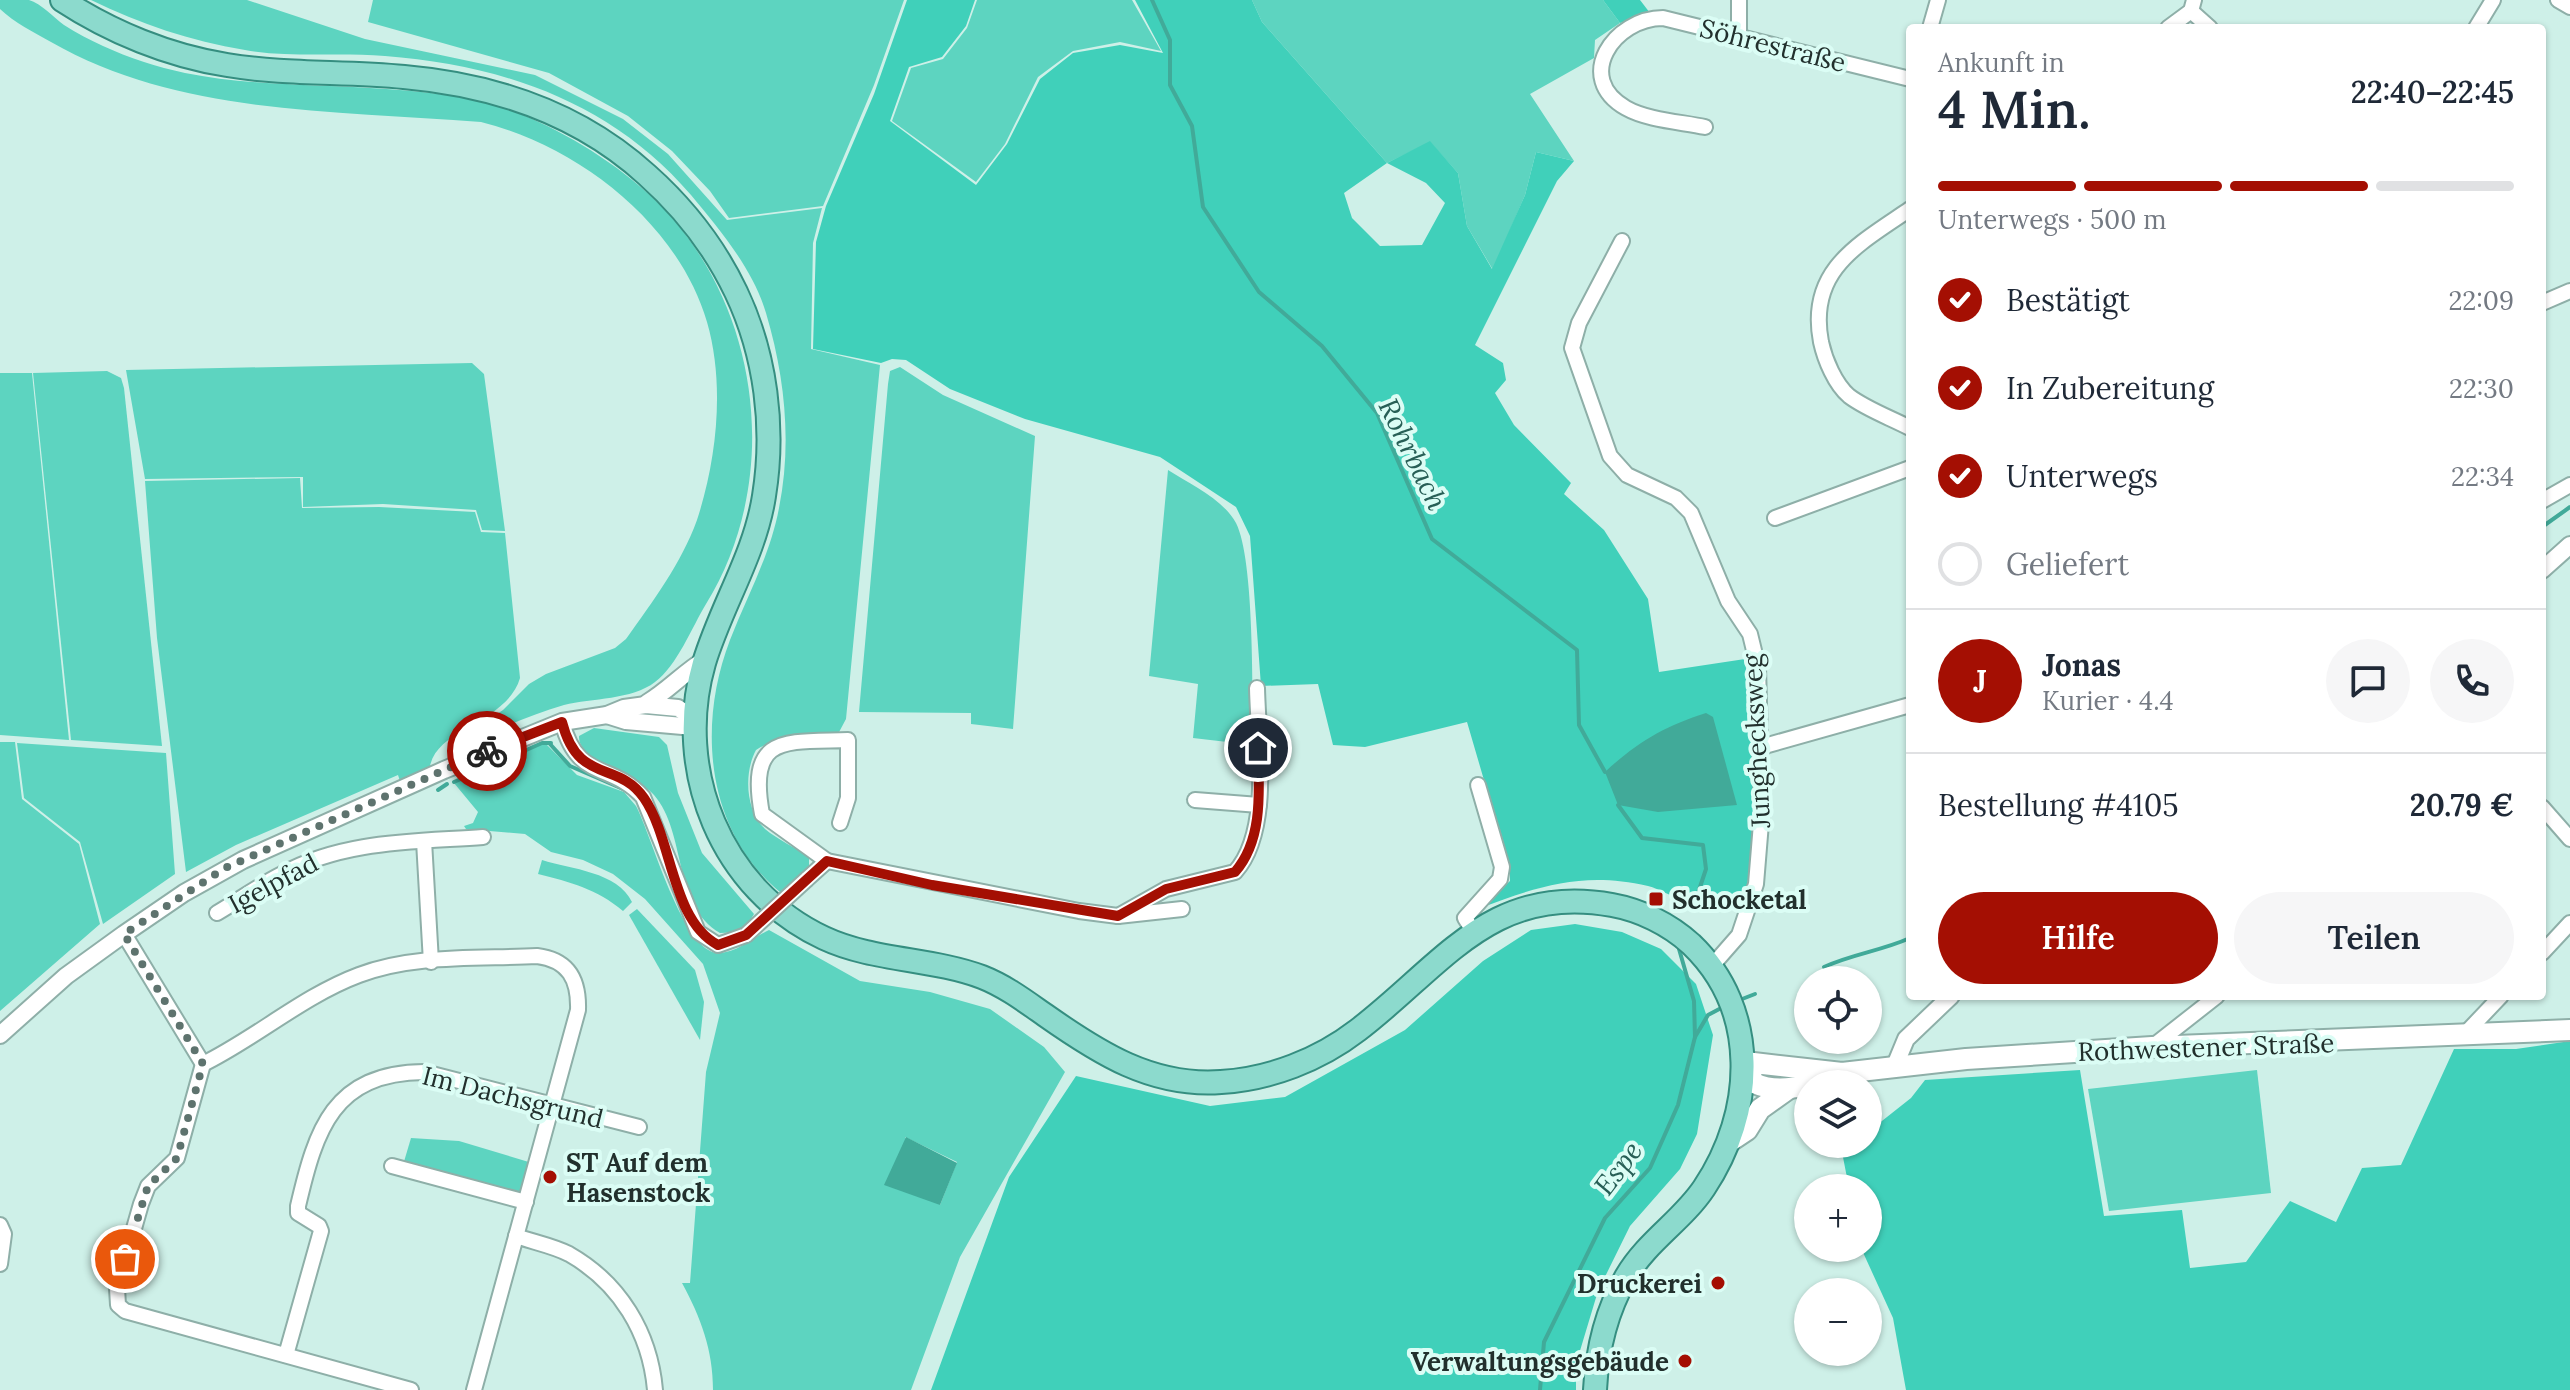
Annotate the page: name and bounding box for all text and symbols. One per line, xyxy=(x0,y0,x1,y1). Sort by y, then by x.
street label: Söhrestraße xyxy=(1697,11,1849,79)
text: Ankunft in xyxy=(1938,46,2064,79)
text: 22:40–22:45 xyxy=(2351,73,2514,111)
text: 4 Min. xyxy=(1938,76,2091,142)
text: Unterwegs · 500 m xyxy=(1938,203,2166,236)
icon: check xyxy=(1938,278,1982,322)
text: Bestätigt xyxy=(2006,281,2130,319)
text: 22:09 xyxy=(2448,284,2514,317)
icon: check xyxy=(1938,366,1982,410)
text: In Zubereitung xyxy=(2006,369,2214,407)
text: 22:30 xyxy=(2449,372,2514,405)
water label: Rohrbach xyxy=(1371,392,1455,516)
icon: check xyxy=(1938,454,1982,498)
text: Unterwegs xyxy=(2006,457,2158,495)
text: 22:34 xyxy=(2451,460,2514,493)
text: Geliefert xyxy=(2006,545,2129,583)
button: chat xyxy=(2326,639,2410,723)
button: phone xyxy=(2430,639,2514,723)
text: Jonas xyxy=(2042,646,2121,684)
street label: Junghecksweg xyxy=(1735,652,1777,830)
text: J xyxy=(1973,662,1987,700)
text: Kurier · 4.4 xyxy=(2042,684,2174,717)
courier xyxy=(447,711,527,791)
pin xyxy=(1224,714,1292,782)
icon: home xyxy=(1236,726,1280,770)
icon: bike xyxy=(465,729,509,773)
text: Bestellung #4105 xyxy=(1938,786,2179,824)
text: 20.79 € xyxy=(2410,786,2514,824)
street label: Igelpfad xyxy=(222,846,324,920)
place label: Schocketal xyxy=(1672,883,1807,916)
marker: Schocketal xyxy=(1647,890,1665,908)
button: Hilfe xyxy=(1938,892,2218,984)
button: Teilen xyxy=(2234,892,2514,984)
map controls xyxy=(1794,966,1882,1366)
button: locate xyxy=(1794,966,1882,1054)
street label: Rothwestener Straße xyxy=(2077,1026,2335,1068)
street label: Im Dachsgrund xyxy=(419,1059,607,1135)
button: layers xyxy=(1794,1070,1882,1158)
water label: Espe xyxy=(1586,1134,1650,1202)
place label: ST Auf dem Hasenstock xyxy=(566,1146,710,1209)
marker: ST Auf dem Hasenstock xyxy=(541,1168,559,1186)
button: + xyxy=(1794,1174,1882,1262)
pin xyxy=(91,1225,159,1293)
icon: bag xyxy=(103,1237,147,1281)
place label: Druckerei xyxy=(1577,1267,1702,1300)
marker: Druckerei xyxy=(1709,1274,1727,1292)
button: − xyxy=(1794,1278,1882,1366)
place label: Verwaltungsgebäude xyxy=(1411,1345,1669,1378)
marker: Verwaltungsgebäude xyxy=(1676,1352,1694,1370)

